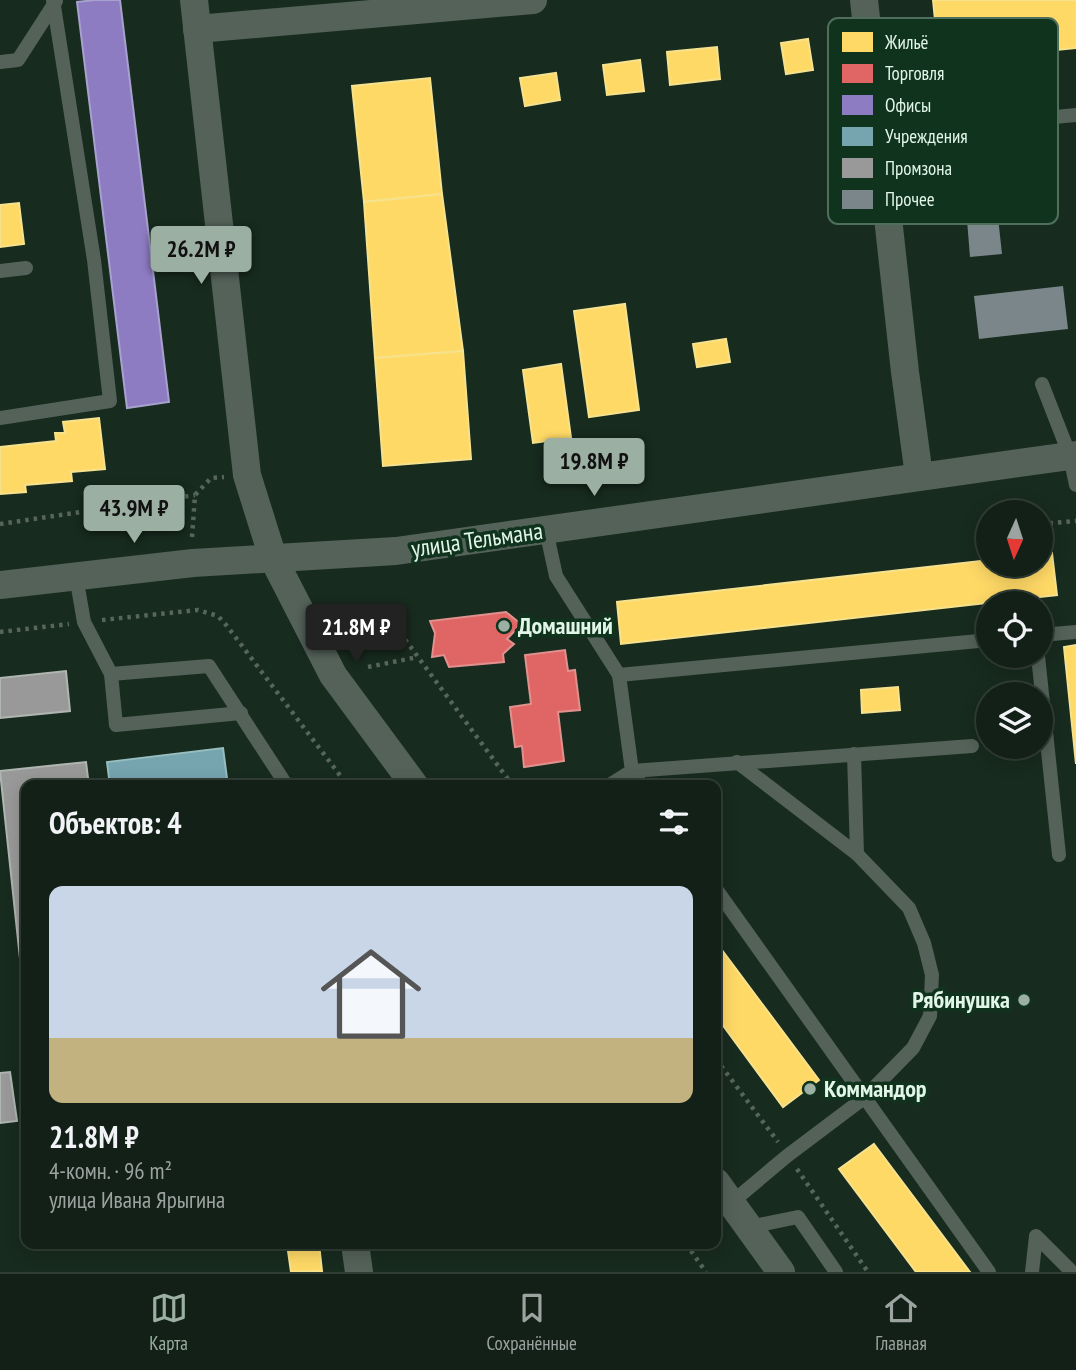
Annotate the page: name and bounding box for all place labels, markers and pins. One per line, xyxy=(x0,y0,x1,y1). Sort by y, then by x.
pin: 26.2M ₽ xyxy=(136,226,266,286)
pin: 19.8M ₽ xyxy=(529,438,659,498)
pin: 43.9M ₽ xyxy=(69,486,199,545)
pin: 21.8M ₽ xyxy=(291,604,421,664)
place label: Домашний xyxy=(518,610,613,641)
marker: Домашний xyxy=(496,618,512,634)
place label: Рябинушка xyxy=(912,984,1010,1015)
marker: Рябинушка xyxy=(1016,992,1032,1008)
place label: Коммандор xyxy=(824,1073,927,1104)
marker: Коммандор xyxy=(802,1081,818,1097)

